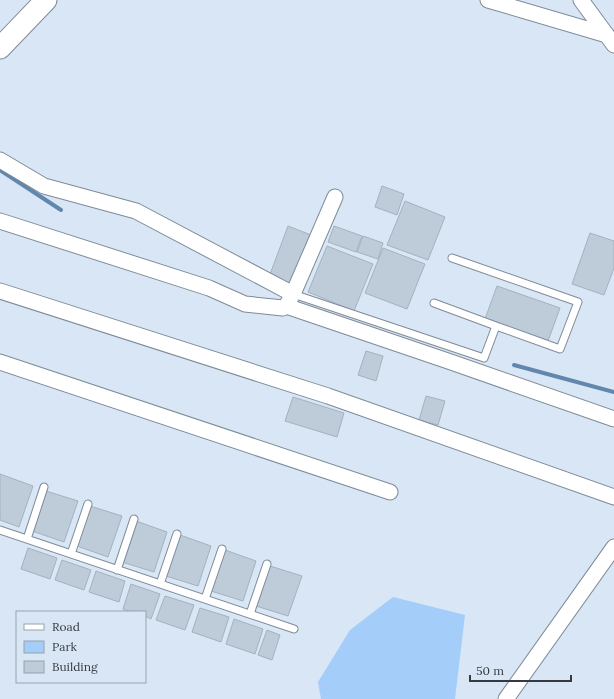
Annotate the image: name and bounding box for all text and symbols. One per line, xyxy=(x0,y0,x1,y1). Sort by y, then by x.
legend xyxy=(16,611,146,683)
text: Road xyxy=(52,619,80,634)
text: Park xyxy=(52,639,78,654)
scale bar xyxy=(470,657,571,683)
text: Building xyxy=(52,659,98,674)
text: 50 m xyxy=(476,663,504,678)

